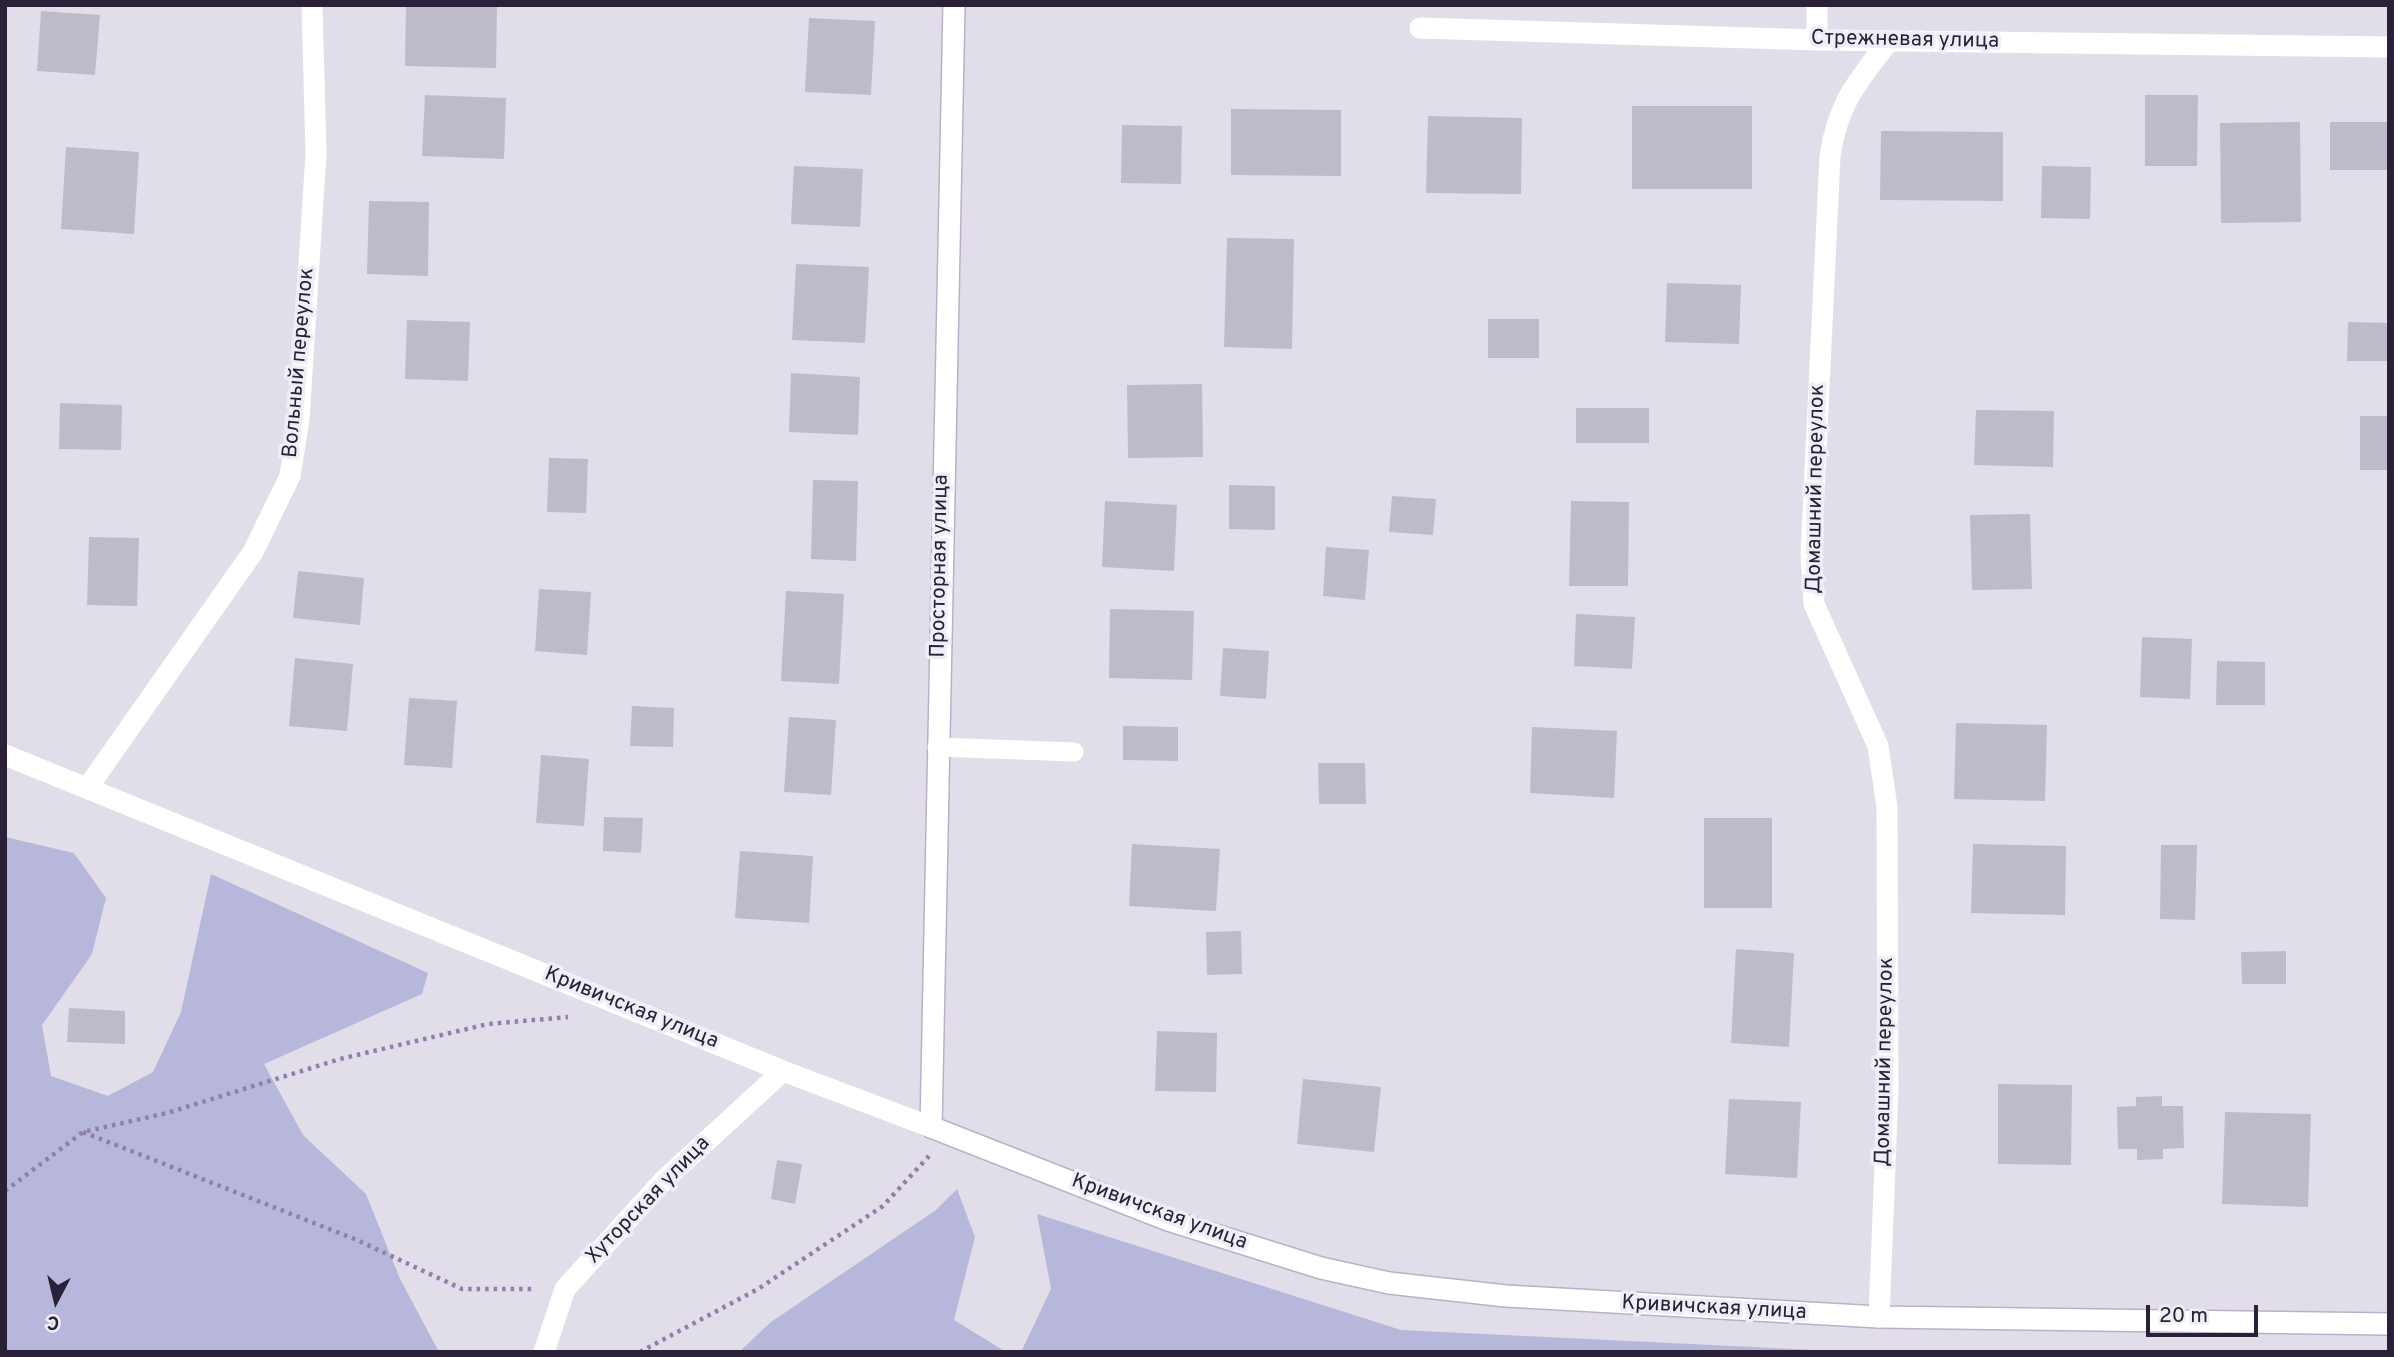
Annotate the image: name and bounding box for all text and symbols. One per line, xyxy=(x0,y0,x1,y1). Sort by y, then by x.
street label: Стрежневая улица xyxy=(1811,27,1999,55)
street label: Вольный переулок xyxy=(279,267,321,459)
street label: Домашний переулок xyxy=(1803,384,1831,594)
street label: Просторная улица xyxy=(927,474,955,658)
street label: Домашний переулок xyxy=(1872,957,1900,1167)
street label: Кривичская улица xyxy=(540,963,722,1055)
street label: Хуторская улица xyxy=(582,1132,716,1270)
street label: Кривичская улица xyxy=(1068,1169,1250,1257)
north arrow xyxy=(21,1266,91,1336)
scale bar xyxy=(2149,1290,2261,1334)
street label: Кривичская улица xyxy=(1621,1292,1807,1326)
text: 20 m xyxy=(2159,1303,2208,1330)
text: С xyxy=(46,1309,61,1334)

